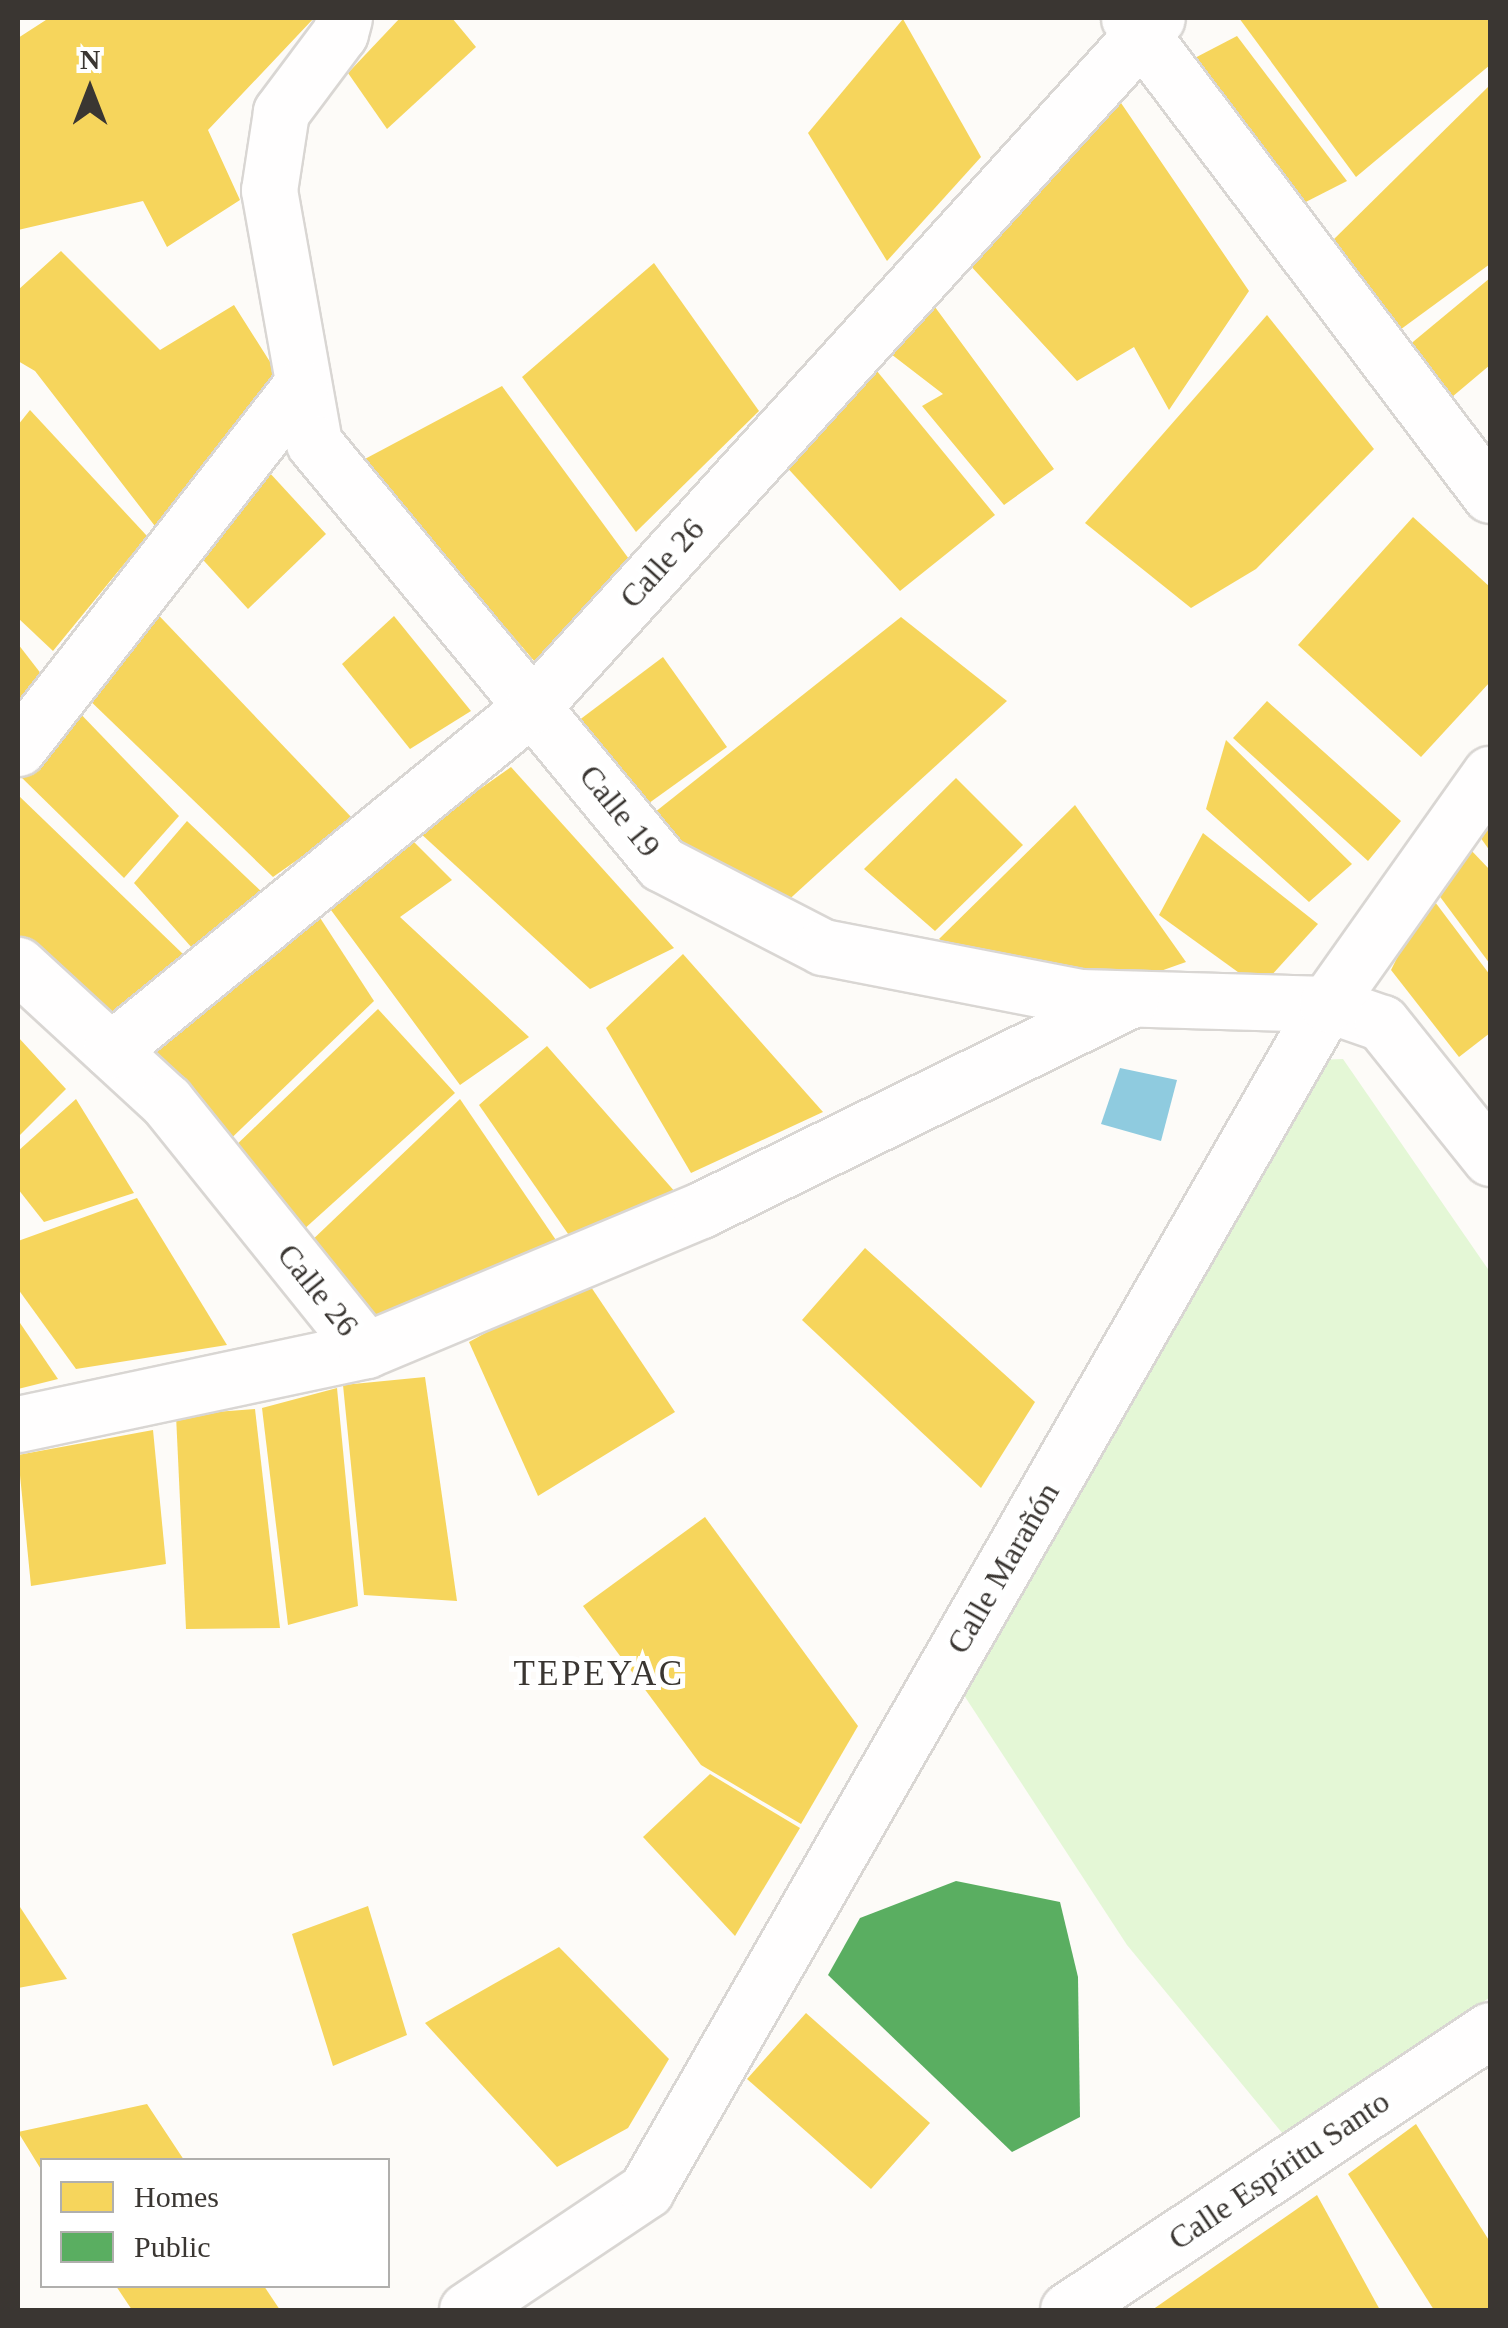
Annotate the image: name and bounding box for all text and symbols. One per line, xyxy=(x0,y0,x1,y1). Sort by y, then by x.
north arrow xyxy=(40,40,140,140)
text: N xyxy=(80,44,100,75)
street label: Calle 26 xyxy=(612,510,712,616)
street label: Calle 19 xyxy=(571,757,669,865)
street label: Calle 26 xyxy=(269,1236,367,1344)
street label: Calle Marañón xyxy=(939,1476,1067,1660)
district label: TEPEYAC xyxy=(513,1653,685,1695)
street label: Calle Espíritu Santo xyxy=(1161,2082,1397,2258)
legend xyxy=(40,2158,390,2288)
text: Homes xyxy=(134,2180,219,2213)
text: Public xyxy=(134,2230,211,2263)

